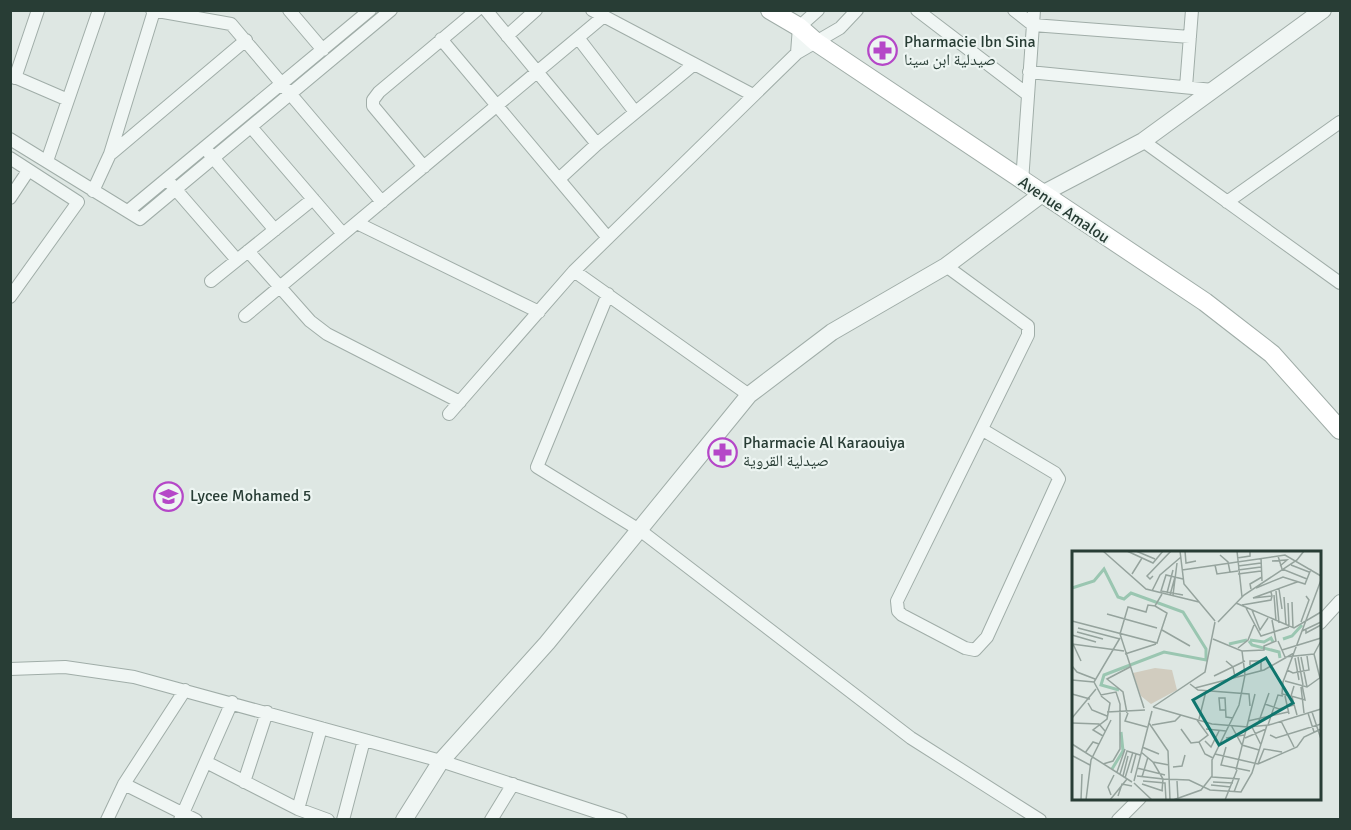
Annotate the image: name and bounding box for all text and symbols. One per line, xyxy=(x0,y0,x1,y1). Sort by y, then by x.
place label: Pharmacie Ibn Sina صيدلية ابن سينا xyxy=(904,32,1036,70)
pharmacy icon: Pharmacie Ibn Sina صيدلية ابن سينا xyxy=(867,35,899,67)
street label: Avenue Amalou xyxy=(1015,172,1113,248)
place label: Pharmacie Al Karaouiya صيدلية القروية xyxy=(743,433,905,471)
pharmacy icon: Pharmacie Al Karaouiya صيدلية القروية xyxy=(706,436,738,468)
school or university icon: Lycee Mohamed 5 xyxy=(153,480,185,512)
place label: Lycee Mohamed 5 xyxy=(190,486,311,506)
inset map xyxy=(1072,551,1321,800)

